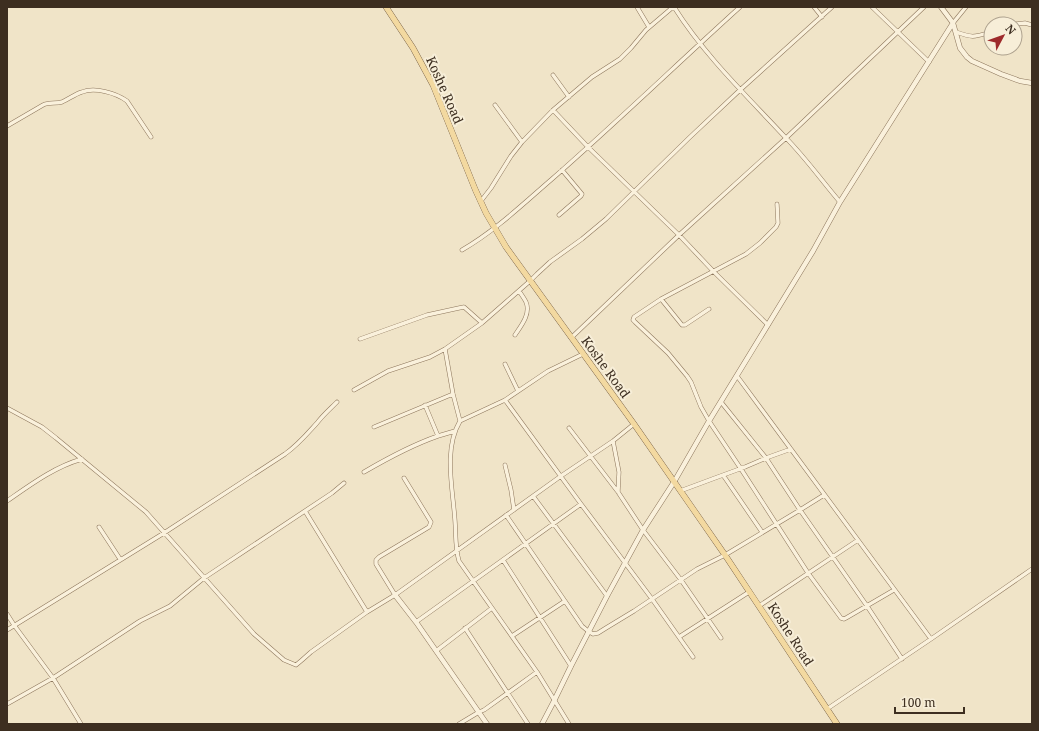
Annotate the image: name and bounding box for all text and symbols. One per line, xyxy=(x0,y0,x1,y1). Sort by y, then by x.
north arrow xyxy=(983,16,1023,56)
text: N xyxy=(1002,21,1020,38)
street label: Koshe Road xyxy=(422,53,468,127)
street label: Koshe Road xyxy=(578,333,634,401)
street label: Koshe Road xyxy=(764,599,818,669)
scale bar xyxy=(895,689,964,715)
text: 100 m xyxy=(901,694,936,711)

